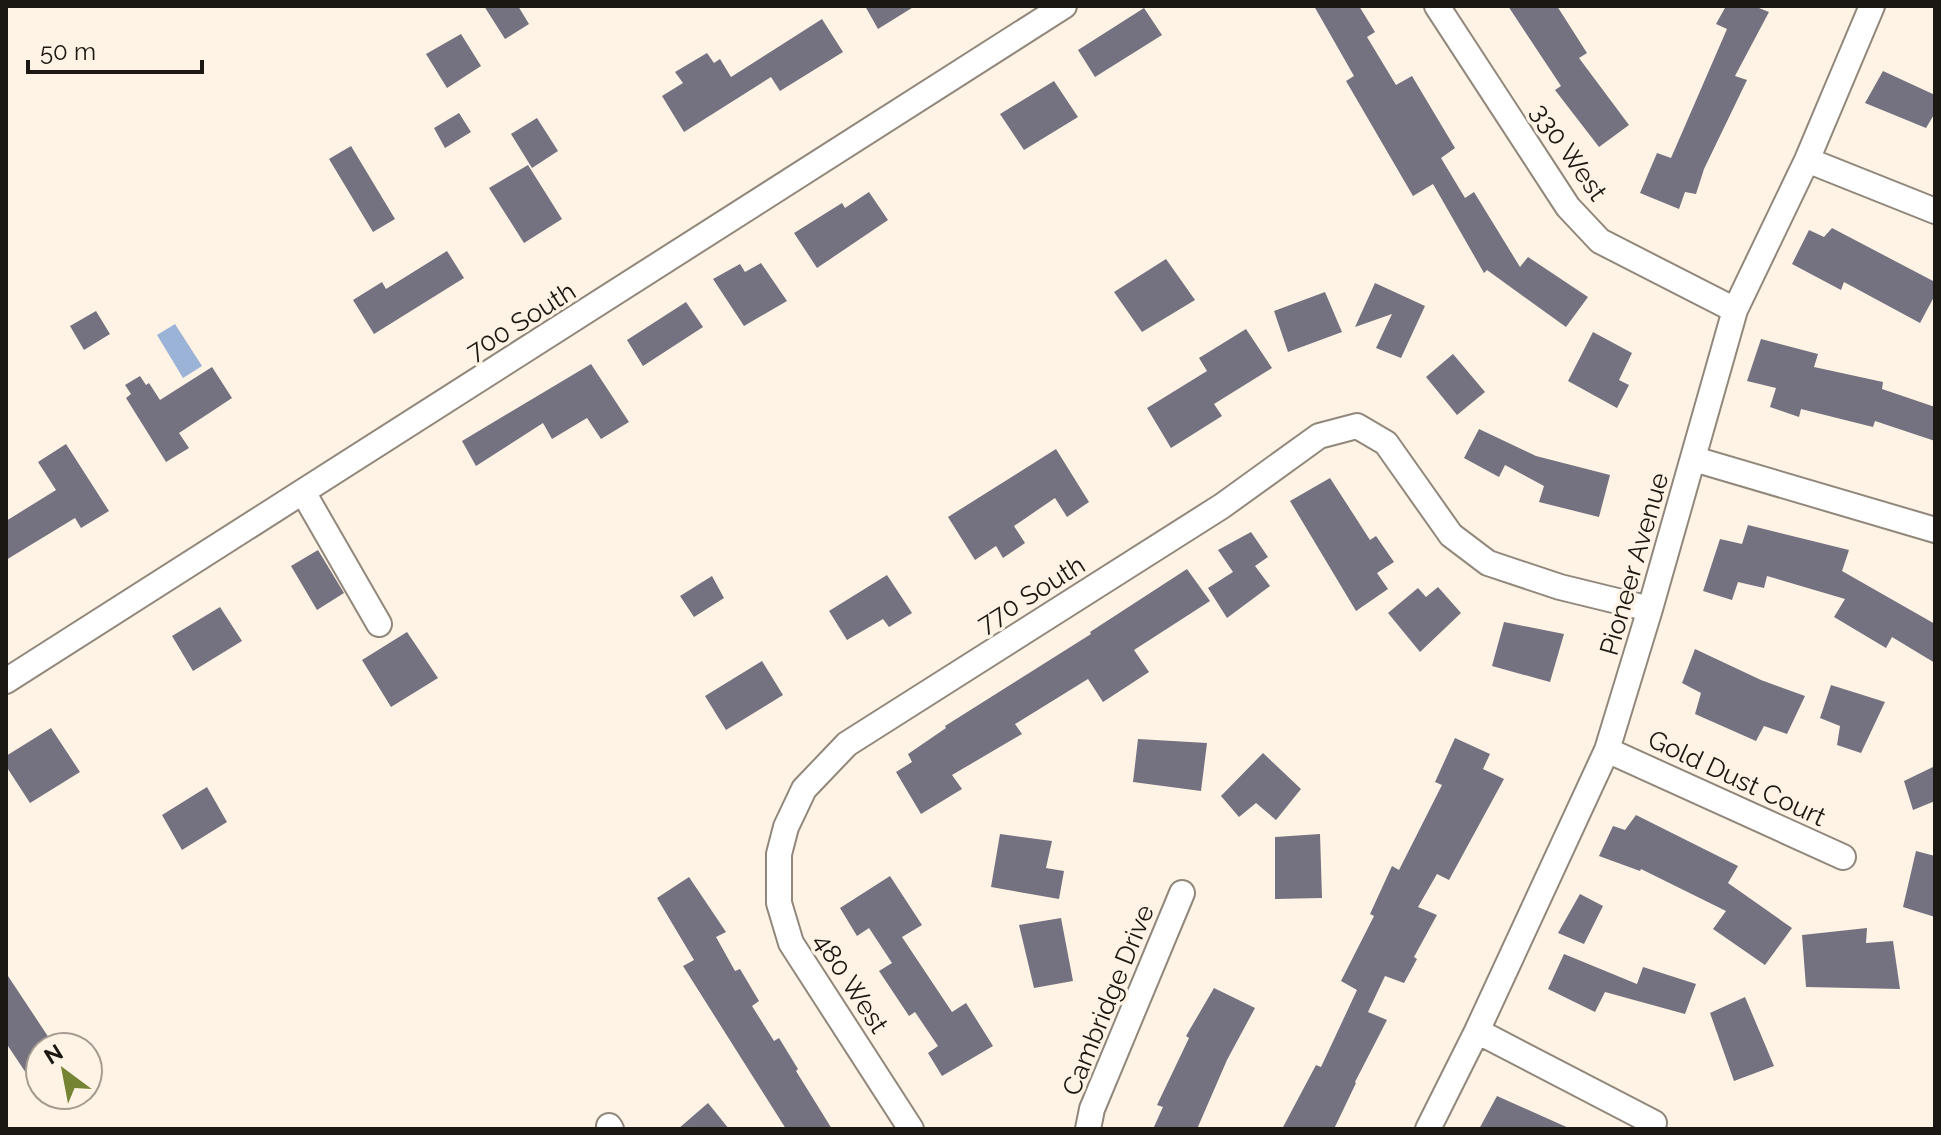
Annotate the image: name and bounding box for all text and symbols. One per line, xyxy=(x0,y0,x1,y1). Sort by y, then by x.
scale bar xyxy=(28,24,202,74)
text: 50 m xyxy=(40,37,96,66)
street label: 330 West xyxy=(1525,98,1613,206)
street label: 700 South xyxy=(461,276,581,366)
street label: Pioneer Avenue xyxy=(1594,469,1674,659)
street label: 770 South xyxy=(972,549,1090,639)
street label: Gold Dust Court xyxy=(1643,724,1831,832)
street label: Cambridge Drive xyxy=(1056,900,1160,1100)
street label: 480 West xyxy=(808,927,895,1039)
north arrow xyxy=(24,1031,104,1111)
text: N xyxy=(39,1039,67,1070)

